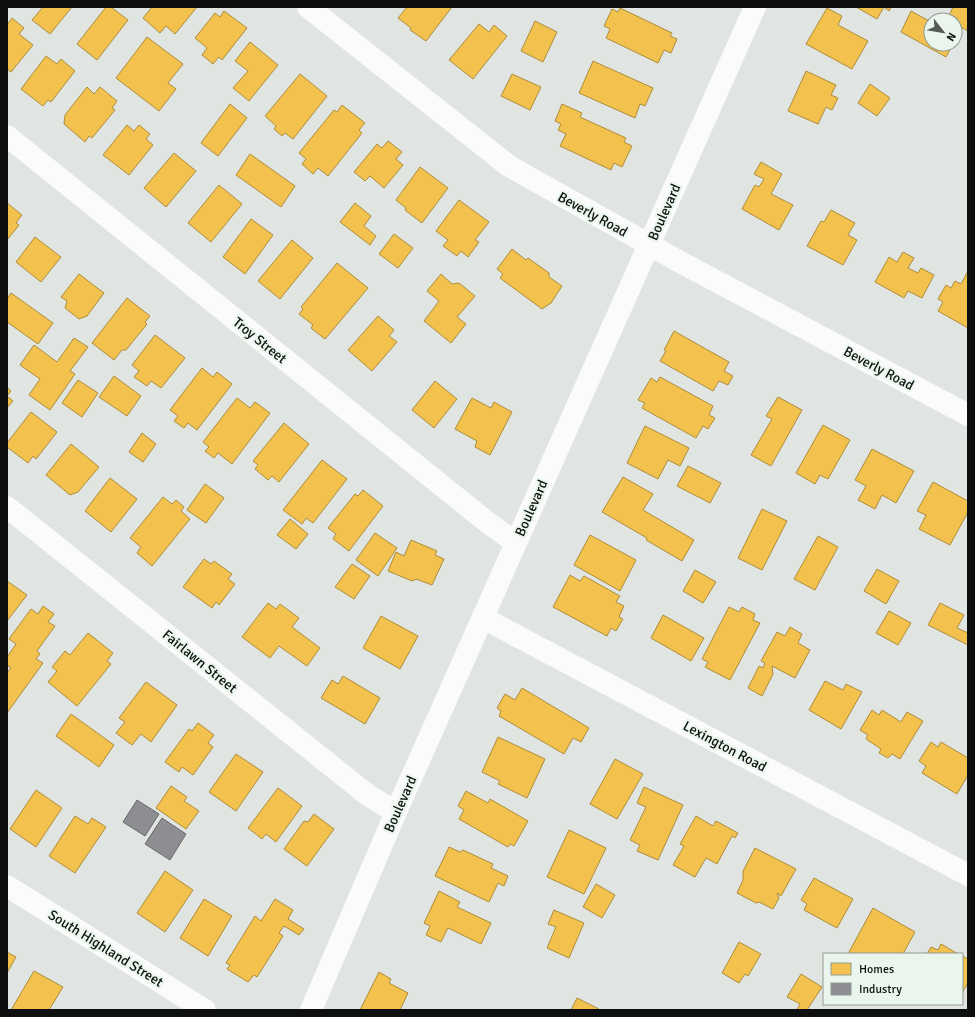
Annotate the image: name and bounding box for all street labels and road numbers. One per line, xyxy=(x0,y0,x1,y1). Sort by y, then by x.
street label: Boulevard xyxy=(644,181,684,243)
street label: Beverly Road xyxy=(555,188,631,241)
street label: Troy Street xyxy=(229,314,290,367)
street label: Beverly Road xyxy=(841,343,917,394)
street label: Boulevard xyxy=(511,477,551,539)
street label: Fairlawn Street xyxy=(159,626,241,697)
street label: Lexington Road xyxy=(680,717,769,776)
street label: Boulevard xyxy=(380,773,420,835)
street label: South Highland Street xyxy=(45,906,166,991)

